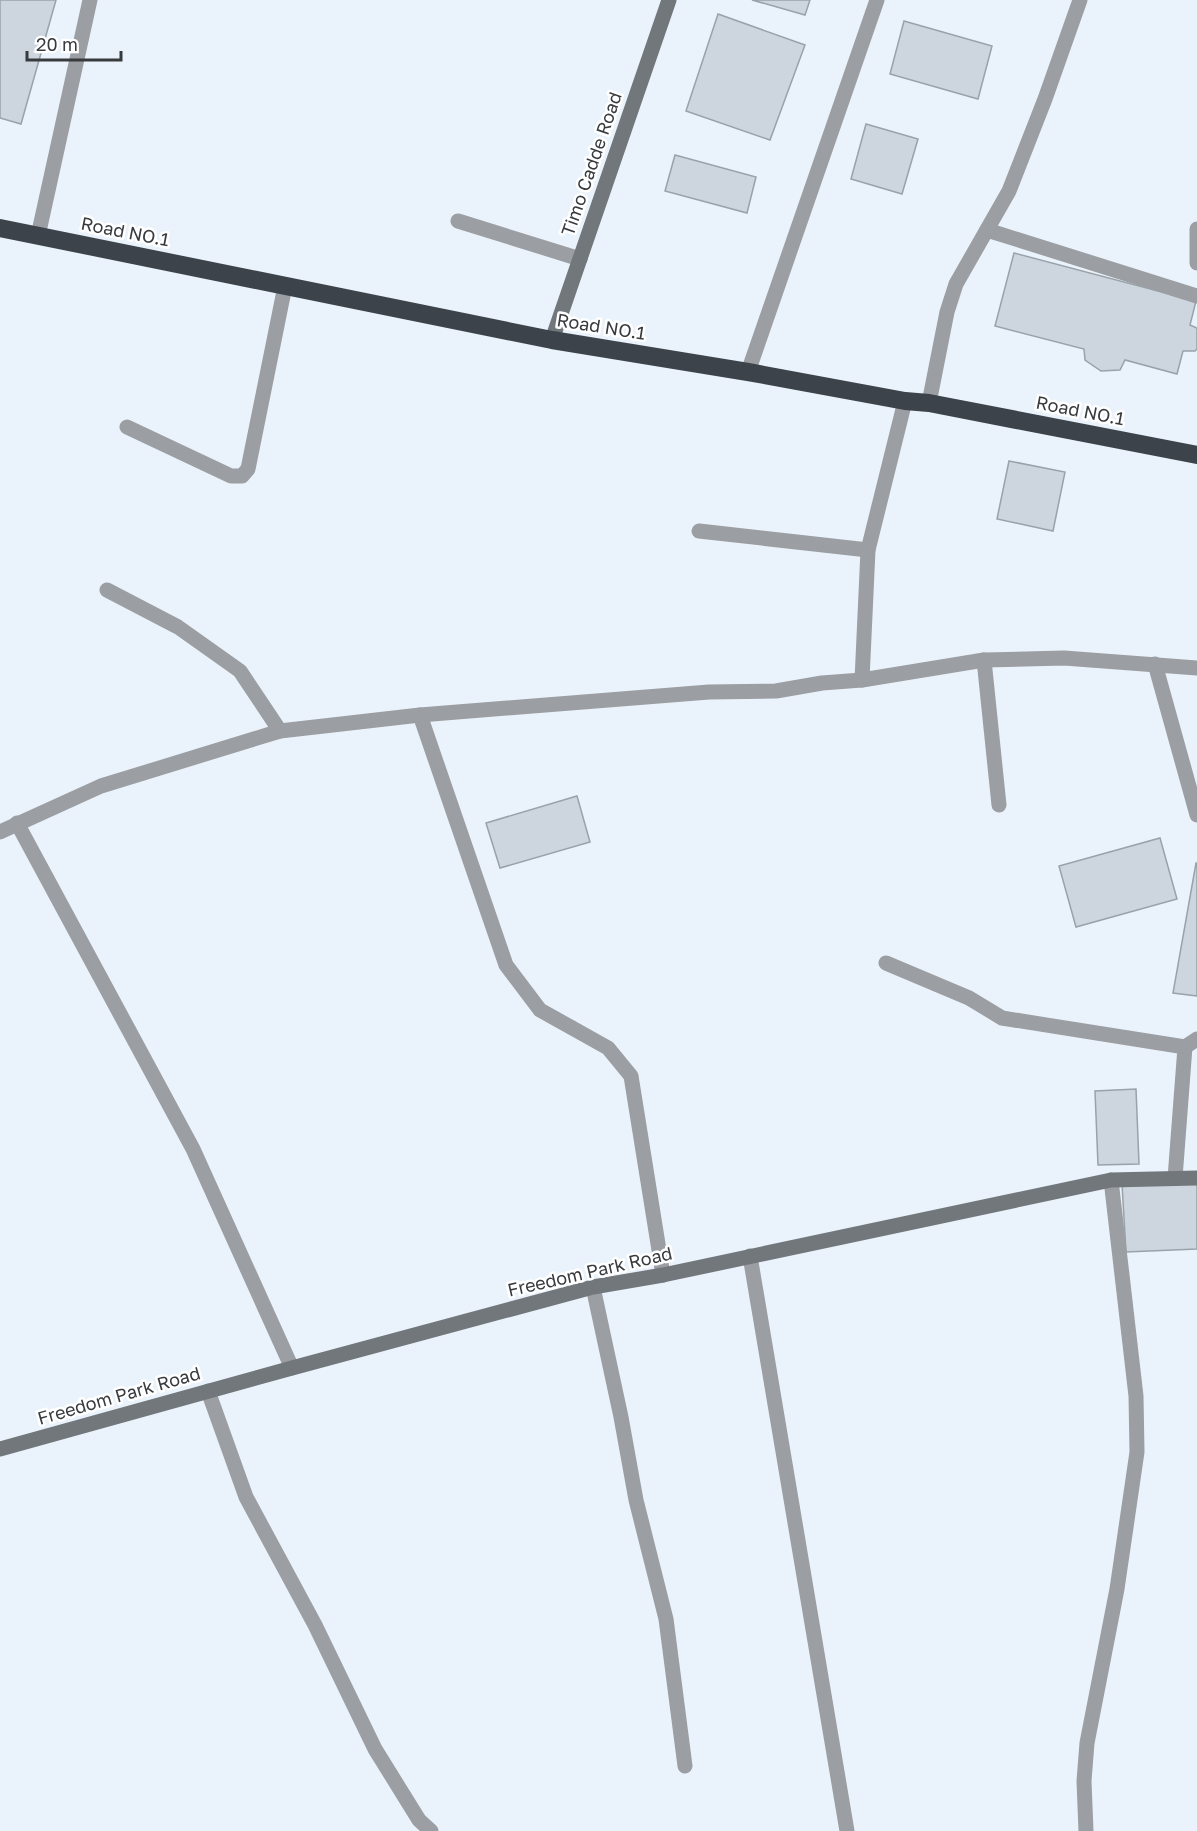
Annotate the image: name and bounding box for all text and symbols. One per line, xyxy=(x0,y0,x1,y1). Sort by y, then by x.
scale bar xyxy=(27,24,122,62)
text: 20 m xyxy=(36,33,78,55)
street label: Timo Cadde Road xyxy=(556,89,626,239)
street label: Road NO.1 xyxy=(79,212,171,250)
street label: Road NO.1 xyxy=(555,308,647,344)
street label: Road NO.1 xyxy=(1034,391,1126,429)
street label: Freedom Park Road xyxy=(505,1241,674,1301)
street label: Freedom Park Road xyxy=(35,1361,203,1429)

